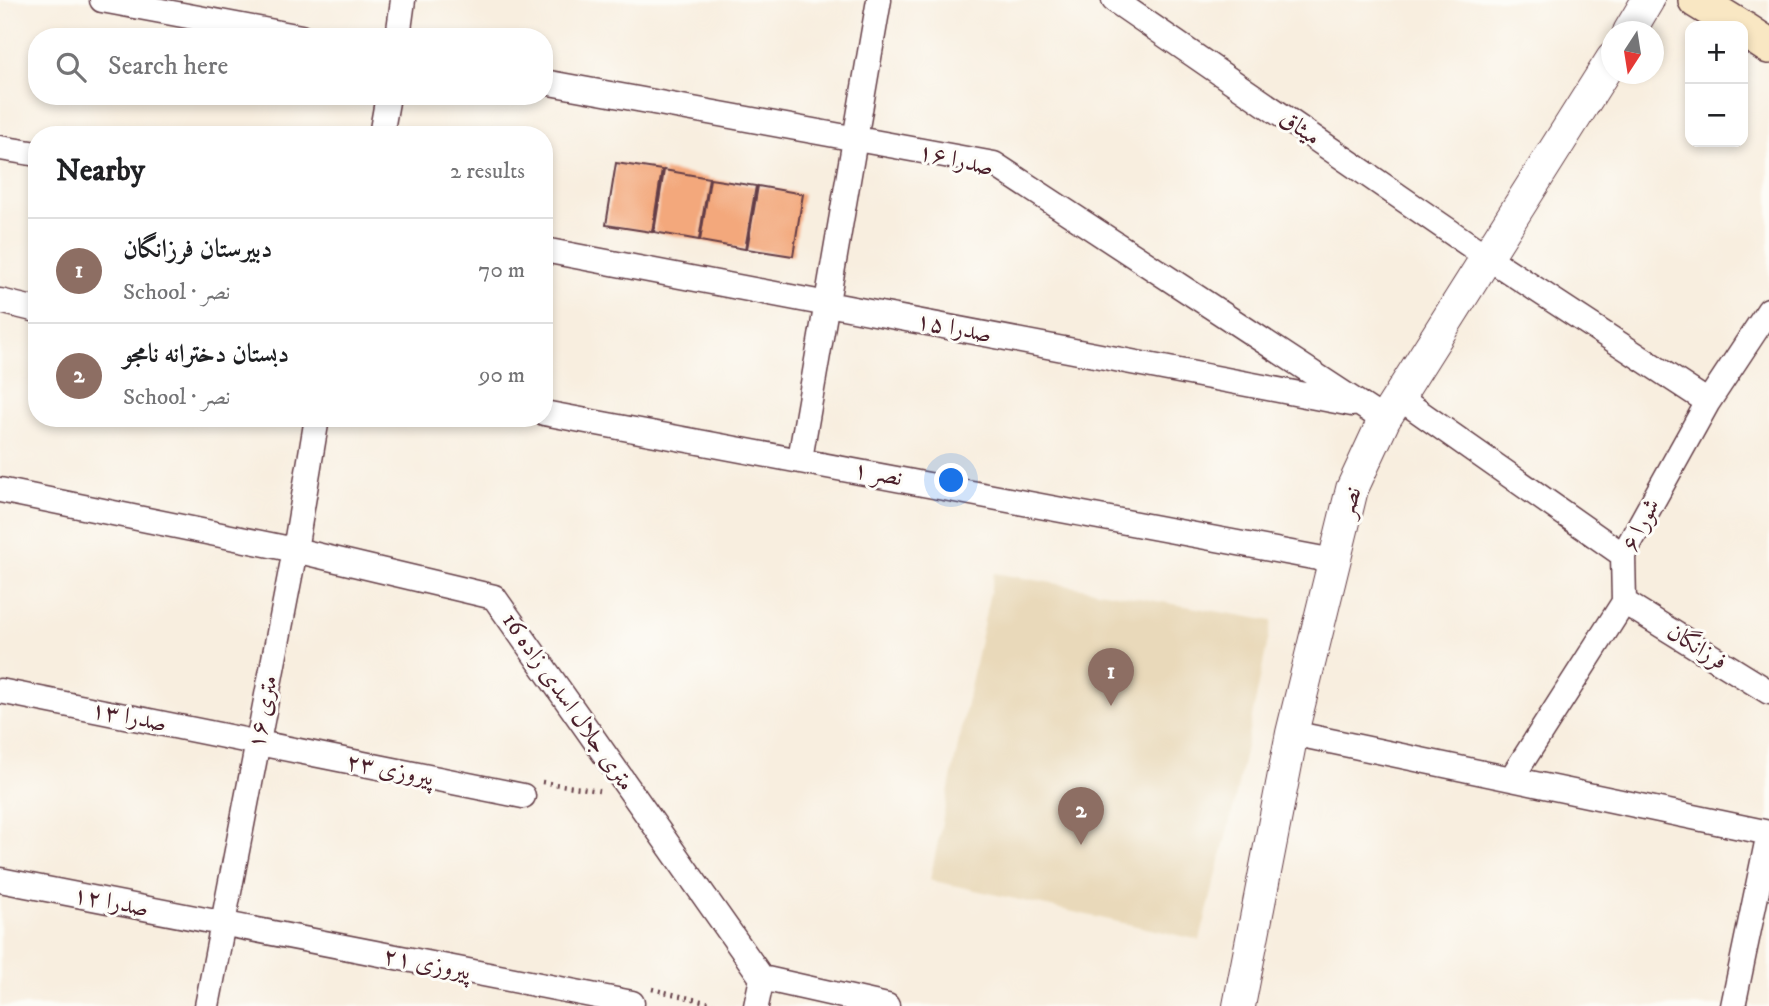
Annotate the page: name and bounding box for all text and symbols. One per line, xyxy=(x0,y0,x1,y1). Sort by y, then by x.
north arrow xyxy=(1601,21,1664,84)
map controls xyxy=(1685,21,1748,147)
button: + xyxy=(1685,21,1748,84)
search box xyxy=(28,28,553,105)
icon: search xyxy=(52,48,90,86)
text: Search here xyxy=(108,50,228,83)
button: − xyxy=(1685,84,1748,147)
street label: میثاق xyxy=(1274,103,1326,153)
street label: صدرا ۱۶ xyxy=(916,137,996,183)
text: Nearby xyxy=(56,153,145,190)
text: 2 results xyxy=(450,157,525,186)
text: دبیرستان فرزانگان xyxy=(123,233,272,266)
text: 1 xyxy=(75,256,83,285)
text: 70 m xyxy=(478,256,525,285)
text: School · نصر xyxy=(123,278,230,307)
street label: صدرا ۱۵ xyxy=(914,306,994,350)
text: دبستان دخترانه نامجو xyxy=(123,338,289,371)
text: 2 xyxy=(73,361,85,390)
text: 90 m xyxy=(479,361,525,390)
text: School · نصر xyxy=(123,383,230,412)
street label: نصر ۱ xyxy=(851,455,905,493)
your location xyxy=(934,463,968,497)
street label: نصر xyxy=(1331,483,1369,523)
street label: شورا ۶ xyxy=(1615,493,1667,557)
street label: 16 متری جلال اسدی زاده xyxy=(495,607,641,797)
street label: فرزانگان xyxy=(1661,616,1733,677)
pin: 1 xyxy=(1088,648,1134,706)
street label: ۱۶ متری xyxy=(241,673,285,751)
street label: صدرا ۱۳ xyxy=(89,695,169,739)
street label: پیروزی ۲۳ xyxy=(344,747,438,794)
pin: 2 xyxy=(1058,787,1104,845)
street label: صدرا ۱۲ xyxy=(71,880,151,924)
street label: پیروزی ۲۱ xyxy=(381,941,475,988)

